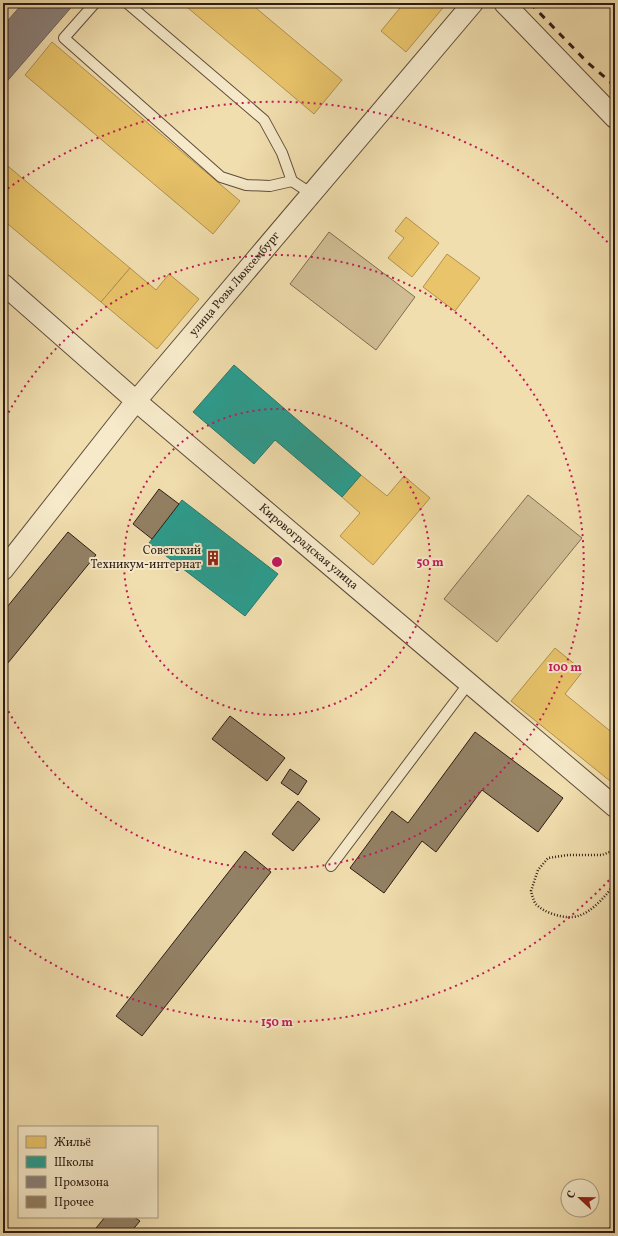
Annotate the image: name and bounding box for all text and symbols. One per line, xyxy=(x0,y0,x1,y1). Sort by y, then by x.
street label: улица Розы Люксембург xyxy=(186,228,284,340)
street label: Кировоградская улица xyxy=(255,500,361,594)
place label: Советский Техникум-интернат xyxy=(91,543,201,573)
building icon: Советский Техникум-интернат xyxy=(204,549,222,567)
centre of rings xyxy=(270,555,284,569)
text: 50 m xyxy=(416,555,444,571)
text: 100 m xyxy=(548,660,582,676)
text: 150 m xyxy=(261,1015,293,1031)
legend xyxy=(18,1126,158,1218)
text: Жильё xyxy=(54,1135,91,1151)
text: Школы xyxy=(54,1155,94,1171)
text: Промзона xyxy=(54,1175,109,1191)
north arrow xyxy=(560,1178,600,1218)
text: С xyxy=(564,1189,580,1201)
text: Прочее xyxy=(54,1195,94,1211)

